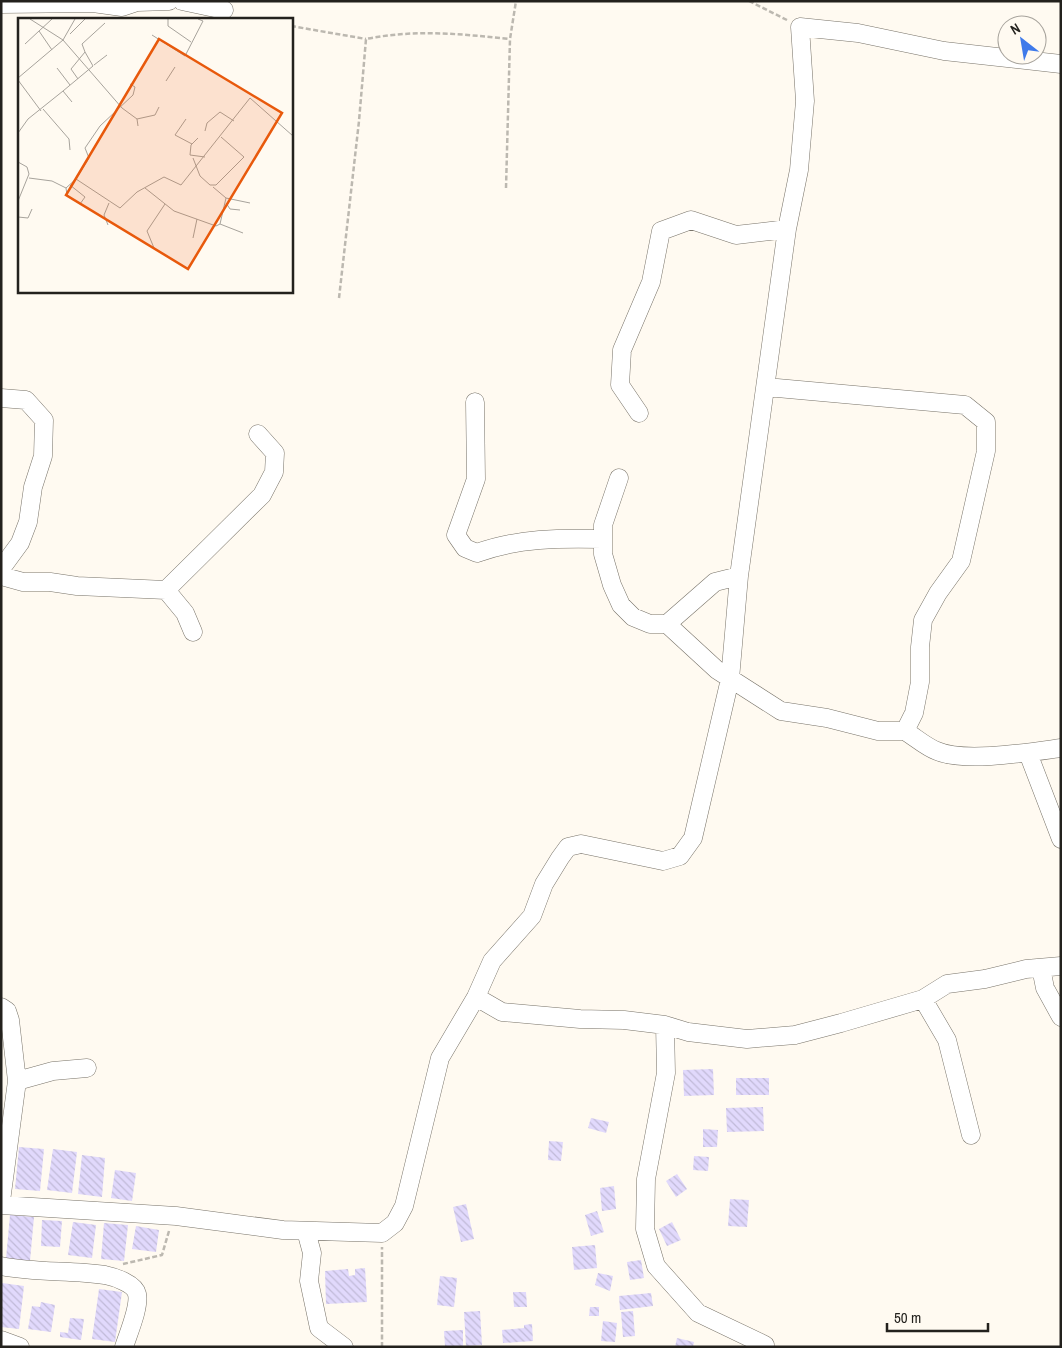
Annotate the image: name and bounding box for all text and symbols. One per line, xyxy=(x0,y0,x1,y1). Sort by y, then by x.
north arrow xyxy=(997,15,1047,65)
inset map xyxy=(18,18,292,292)
text: N xyxy=(1007,19,1023,39)
scale bar xyxy=(887,1300,988,1332)
text: 50 m xyxy=(894,1307,921,1328)

